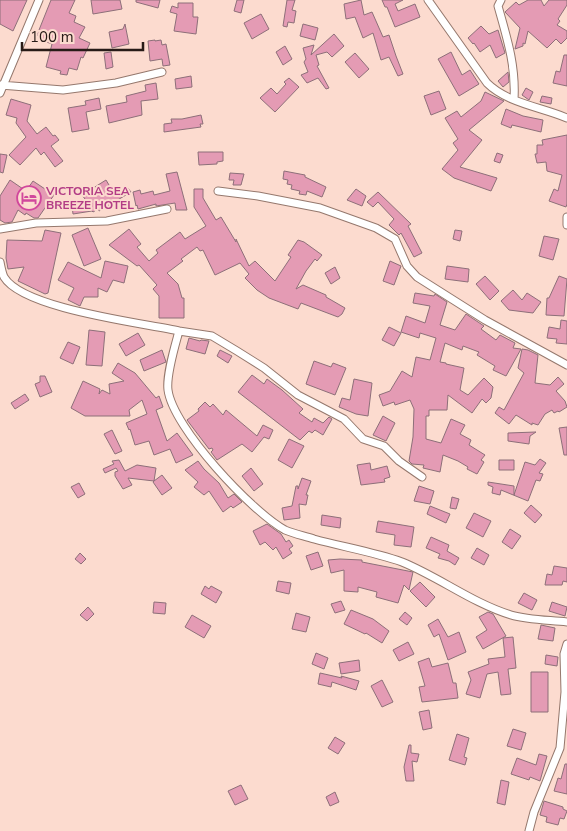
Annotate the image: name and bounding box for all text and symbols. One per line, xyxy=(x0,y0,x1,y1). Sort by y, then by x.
scale bar xyxy=(22,20,144,52)
text: 100 m xyxy=(30,27,74,47)
place label: VICTORIA SEA BREEZE HOTEL xyxy=(45,183,134,213)
hotel icon: VICTORIA SEA BREEZE HOTEL xyxy=(16,185,42,211)

